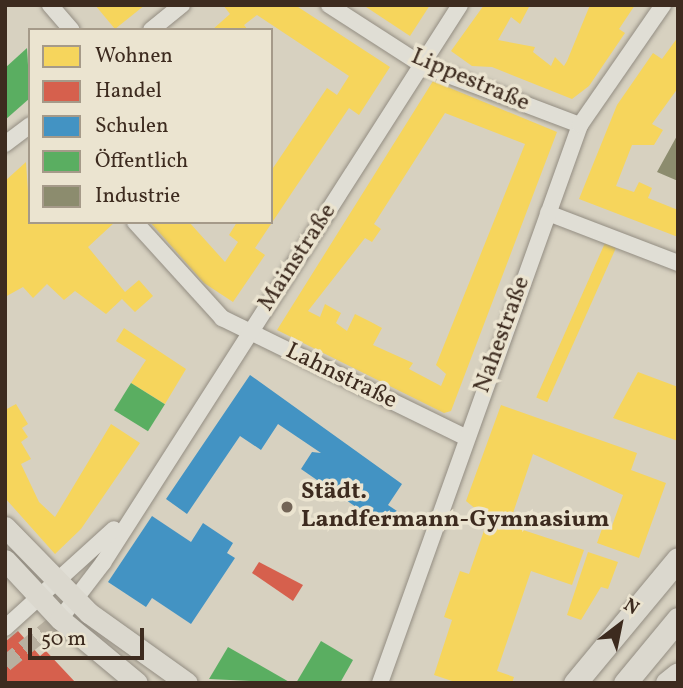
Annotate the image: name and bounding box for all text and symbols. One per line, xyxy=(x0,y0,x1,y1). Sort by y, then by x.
legend xyxy=(28,28,273,224)
text: Wohnen xyxy=(95,42,173,71)
street label: Lippestraße xyxy=(406,43,534,119)
text: Handel xyxy=(95,77,162,106)
text: Schulen xyxy=(95,112,169,141)
text: Öffentlich xyxy=(95,147,188,176)
text: Industrie xyxy=(95,182,180,211)
street label: Mainstraße xyxy=(253,199,343,317)
street label: Nahestraße xyxy=(469,273,537,397)
street label: Lahnstraße xyxy=(281,338,401,416)
place label: Städt. Landfermann-Gymnasium xyxy=(301,479,609,535)
marker: Städt. Landfermann-Gymnasium xyxy=(279,499,295,515)
north arrow xyxy=(585,590,655,660)
text: N xyxy=(618,593,644,622)
scale bar xyxy=(32,614,147,658)
text: 50 m xyxy=(41,625,86,654)

